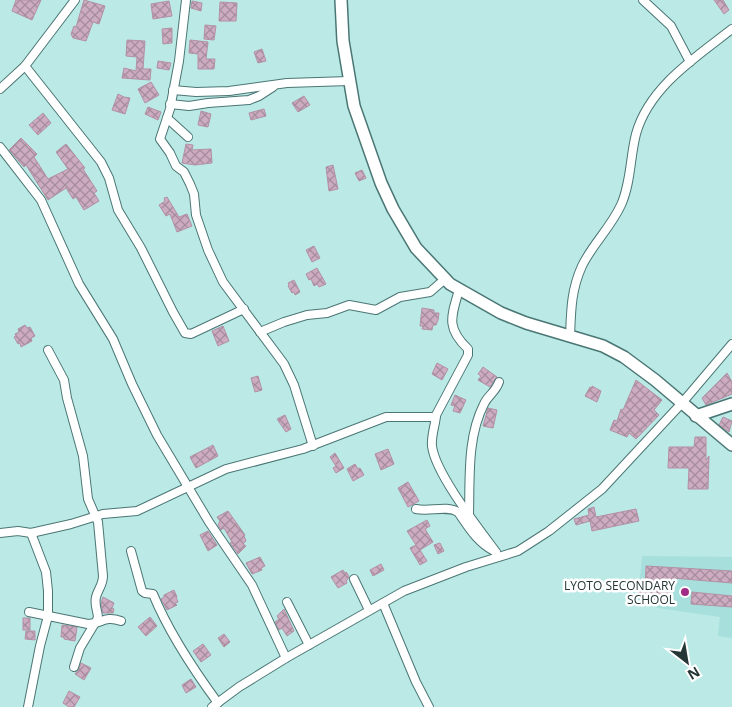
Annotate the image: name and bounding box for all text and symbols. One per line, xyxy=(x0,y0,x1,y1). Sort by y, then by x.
place label: LYOTO SECONDARY SCHOOL xyxy=(564,577,675,608)
marker: LYOTO SECONDARY SCHOOL xyxy=(679,586,691,598)
north arrow xyxy=(662,637,712,687)
text: N xyxy=(684,662,704,685)

